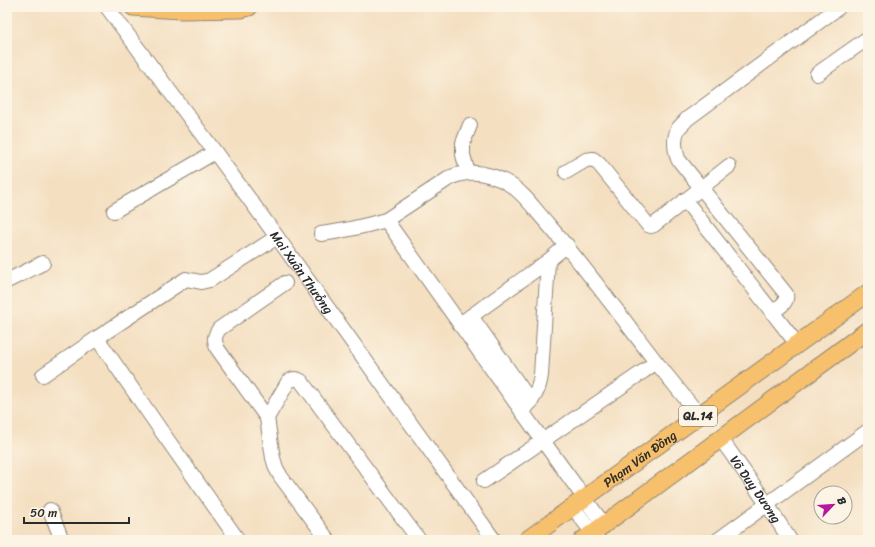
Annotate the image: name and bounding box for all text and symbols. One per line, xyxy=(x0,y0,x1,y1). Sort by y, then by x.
street label: Mai Xuân Thưởng xyxy=(264,226,340,319)
road number: QL.14 xyxy=(679,406,717,426)
street label: Phạm Văn Đồng xyxy=(598,424,682,494)
street label: Võ Duy Dương xyxy=(724,450,788,528)
north arrow xyxy=(813,485,853,525)
text: B xyxy=(832,494,852,508)
scale bar xyxy=(24,499,129,525)
text: 50 m xyxy=(30,502,57,524)

